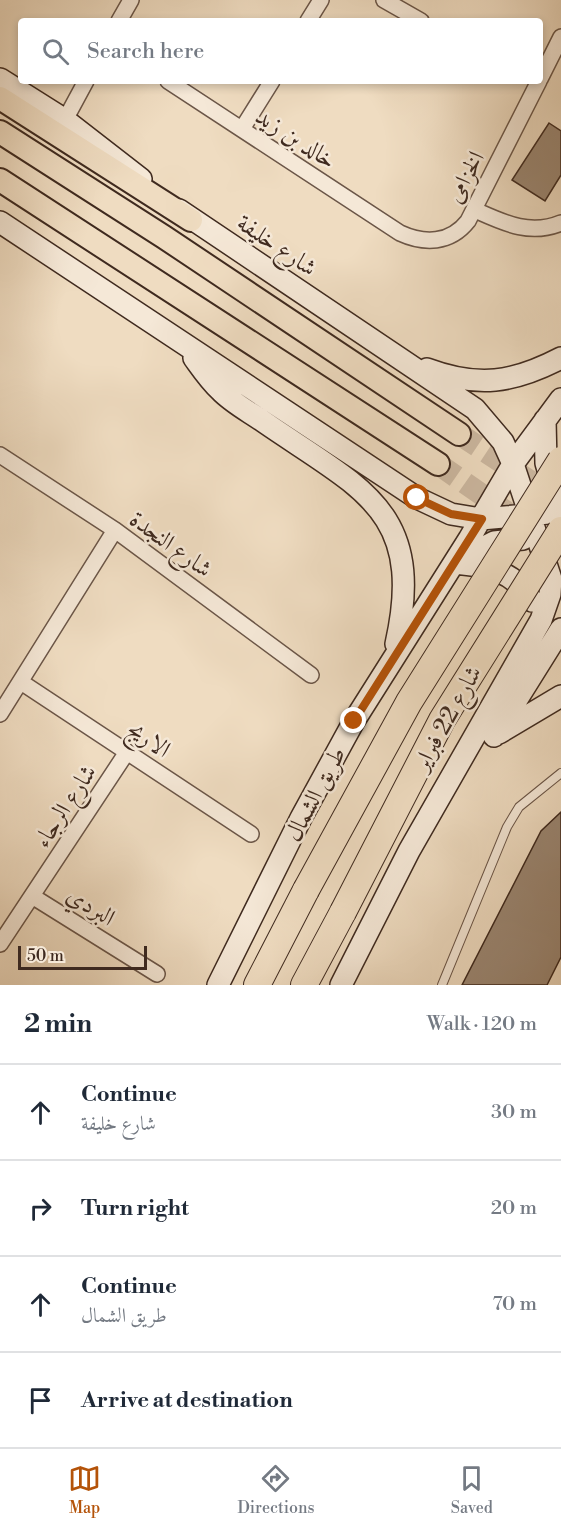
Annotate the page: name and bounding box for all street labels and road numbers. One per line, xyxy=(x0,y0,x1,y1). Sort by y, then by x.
street label: خالد بن زيد xyxy=(249,102,341,176)
street label: الخزامى xyxy=(440,146,492,209)
street label: شارع خليفة xyxy=(229,208,322,287)
street label: شارع النجدة xyxy=(121,505,218,588)
street label: شارع 22 فبراير xyxy=(405,661,493,781)
street label: الاريج xyxy=(119,715,176,768)
street label: طريق الشمال xyxy=(278,742,353,847)
street label: شارع الرجاء xyxy=(28,759,107,856)
street label: البردي xyxy=(59,880,120,936)

